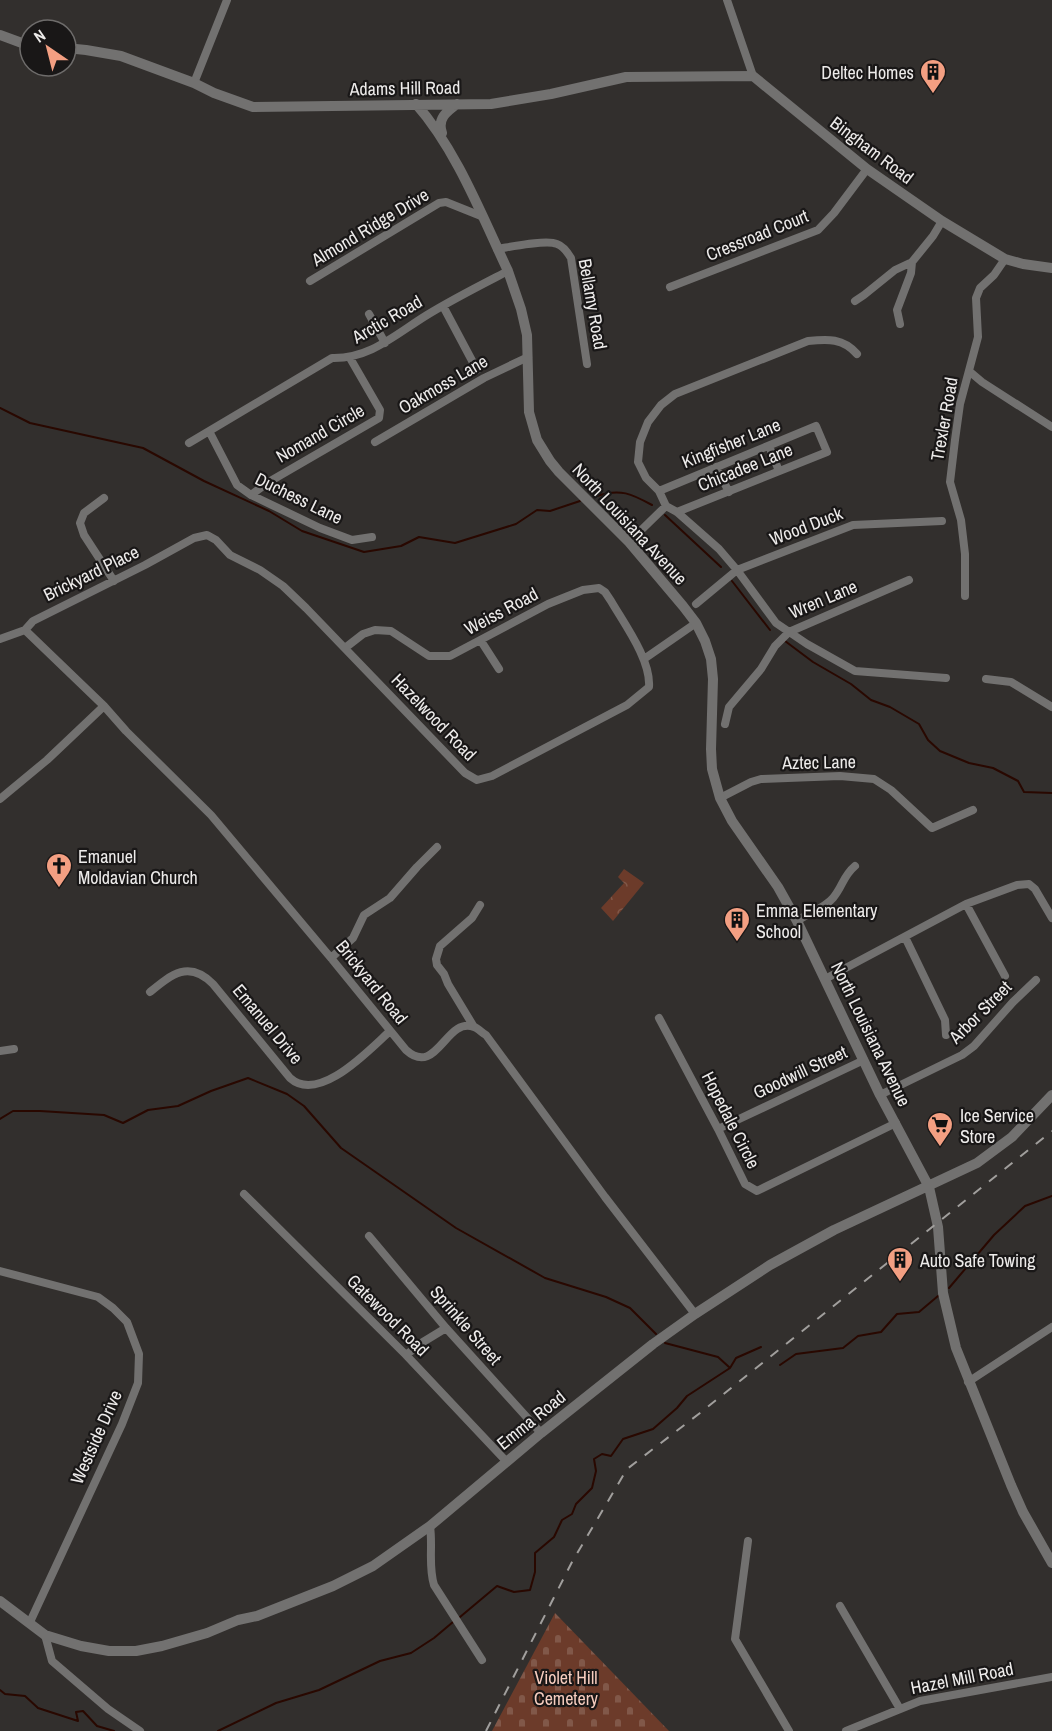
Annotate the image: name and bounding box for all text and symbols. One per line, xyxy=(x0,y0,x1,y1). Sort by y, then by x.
north arrow xyxy=(18,18,78,78)
text: N xyxy=(29,24,50,47)
building icon: Deltec Homes xyxy=(918,57,948,95)
place label: Deltec Homes xyxy=(821,60,914,85)
street label: Adams Hill Road xyxy=(348,75,461,101)
street label: Bingham Road xyxy=(825,110,919,190)
street label: Almond Ridge Drive xyxy=(306,182,433,272)
street label: Cressroad Court xyxy=(702,203,812,267)
street label: Bellamy Road xyxy=(573,257,613,351)
street label: Arctic Road xyxy=(346,289,427,350)
street label: Oakmoss Lane xyxy=(394,348,492,420)
street label: Trexler Road xyxy=(924,375,964,463)
street label: Nomand Circle xyxy=(271,398,369,468)
street label: Kingfisher Lane xyxy=(678,412,784,474)
street label: Chicadee Lane xyxy=(694,437,796,497)
street label: North Louisiana Avenue xyxy=(567,458,693,590)
street label: Duchess Lane xyxy=(251,466,347,530)
street label: Wood Duck xyxy=(766,500,847,551)
street label: Brickyard Place xyxy=(39,539,143,607)
street label: Wren Lane xyxy=(785,573,861,625)
street label: Weiss Road xyxy=(460,581,542,641)
street label: Hazelwood Road xyxy=(386,668,482,766)
street label: Aztec Lane xyxy=(781,749,856,775)
place label: Emanuel Moldavian Church xyxy=(78,844,198,890)
church icon: Emanuel Moldavian Church xyxy=(44,851,74,889)
place label: Emma Elementary School xyxy=(756,898,878,944)
building icon: Emma Elementary School xyxy=(722,905,752,943)
street label: Brickyard Road xyxy=(330,935,414,1029)
street label: North Louisiana Avenue xyxy=(825,957,917,1111)
street label: Arbor Street xyxy=(942,975,1017,1050)
street label: Emanuel Drive xyxy=(227,979,309,1069)
street label: Goodwill Street xyxy=(749,1039,851,1105)
street label: Hopedale Circle xyxy=(696,1067,766,1173)
place label: Ice Service Store xyxy=(960,1103,1034,1149)
supermarket icon: Ice Service Store xyxy=(925,1110,955,1148)
building icon: Auto Safe Towing xyxy=(885,1245,915,1283)
place label: Auto Safe Towing xyxy=(919,1248,1036,1273)
street label: Gatewood Road xyxy=(341,1268,435,1362)
street label: Sprinkle Street xyxy=(425,1280,507,1370)
street label: Emma Road xyxy=(491,1384,571,1456)
street label: Westside Drive xyxy=(64,1386,128,1488)
street label: Hazel Mill Road xyxy=(908,1656,1016,1700)
park label: Violet Hill Cemetery xyxy=(534,1665,599,1711)

